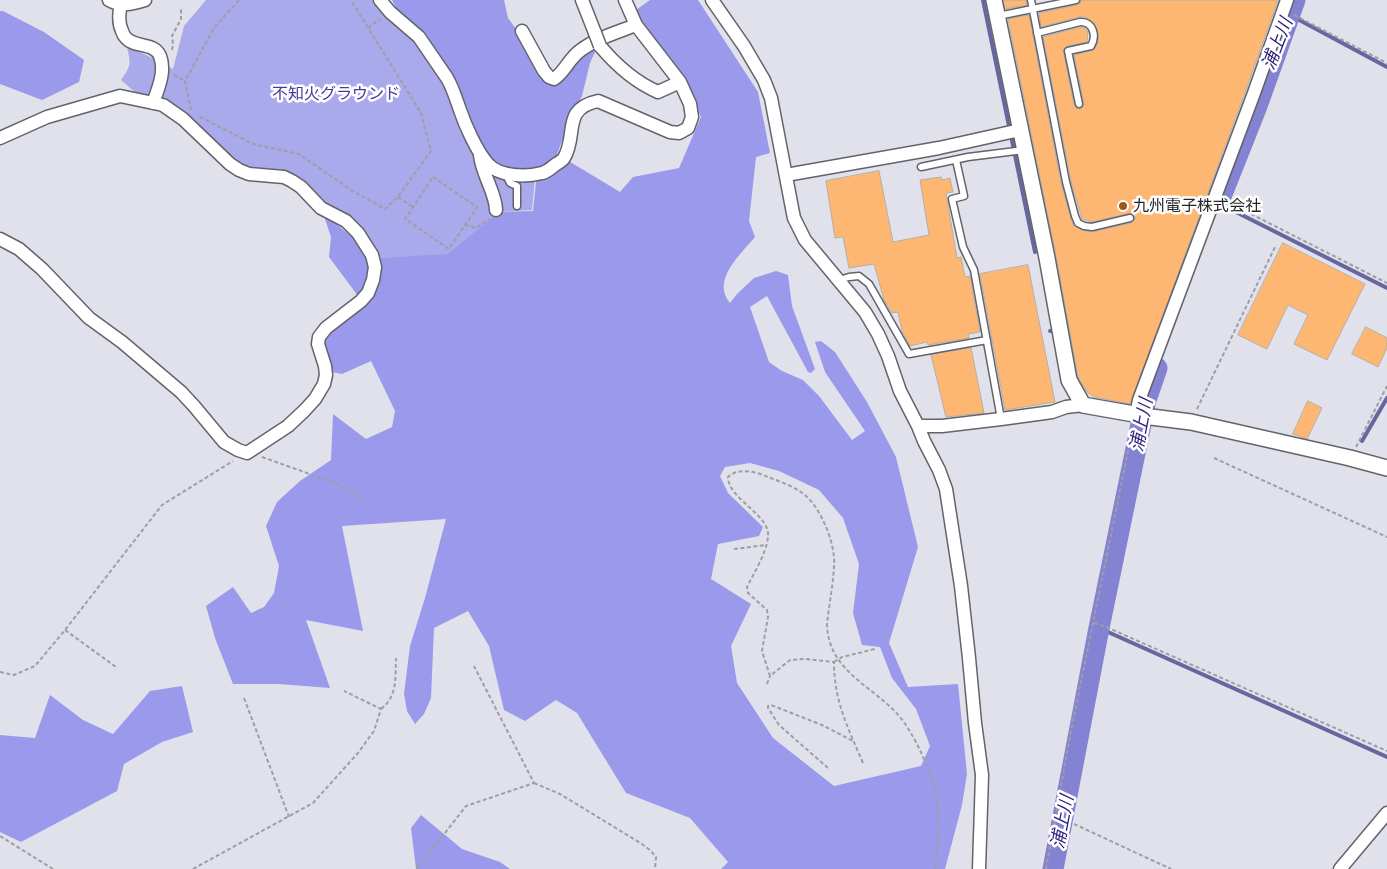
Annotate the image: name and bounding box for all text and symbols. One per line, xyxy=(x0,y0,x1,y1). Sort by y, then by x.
water label: 浦上川 xyxy=(1258,15,1298,73)
park label: 不知火グラウンド xyxy=(272,84,400,104)
place label: 九州電子株式会社 xyxy=(1133,196,1261,216)
marker: 九州電子株式会社 xyxy=(1117,200,1129,212)
water label: 浦上川 xyxy=(1126,396,1158,454)
water label: 浦上川 xyxy=(1047,793,1079,851)

